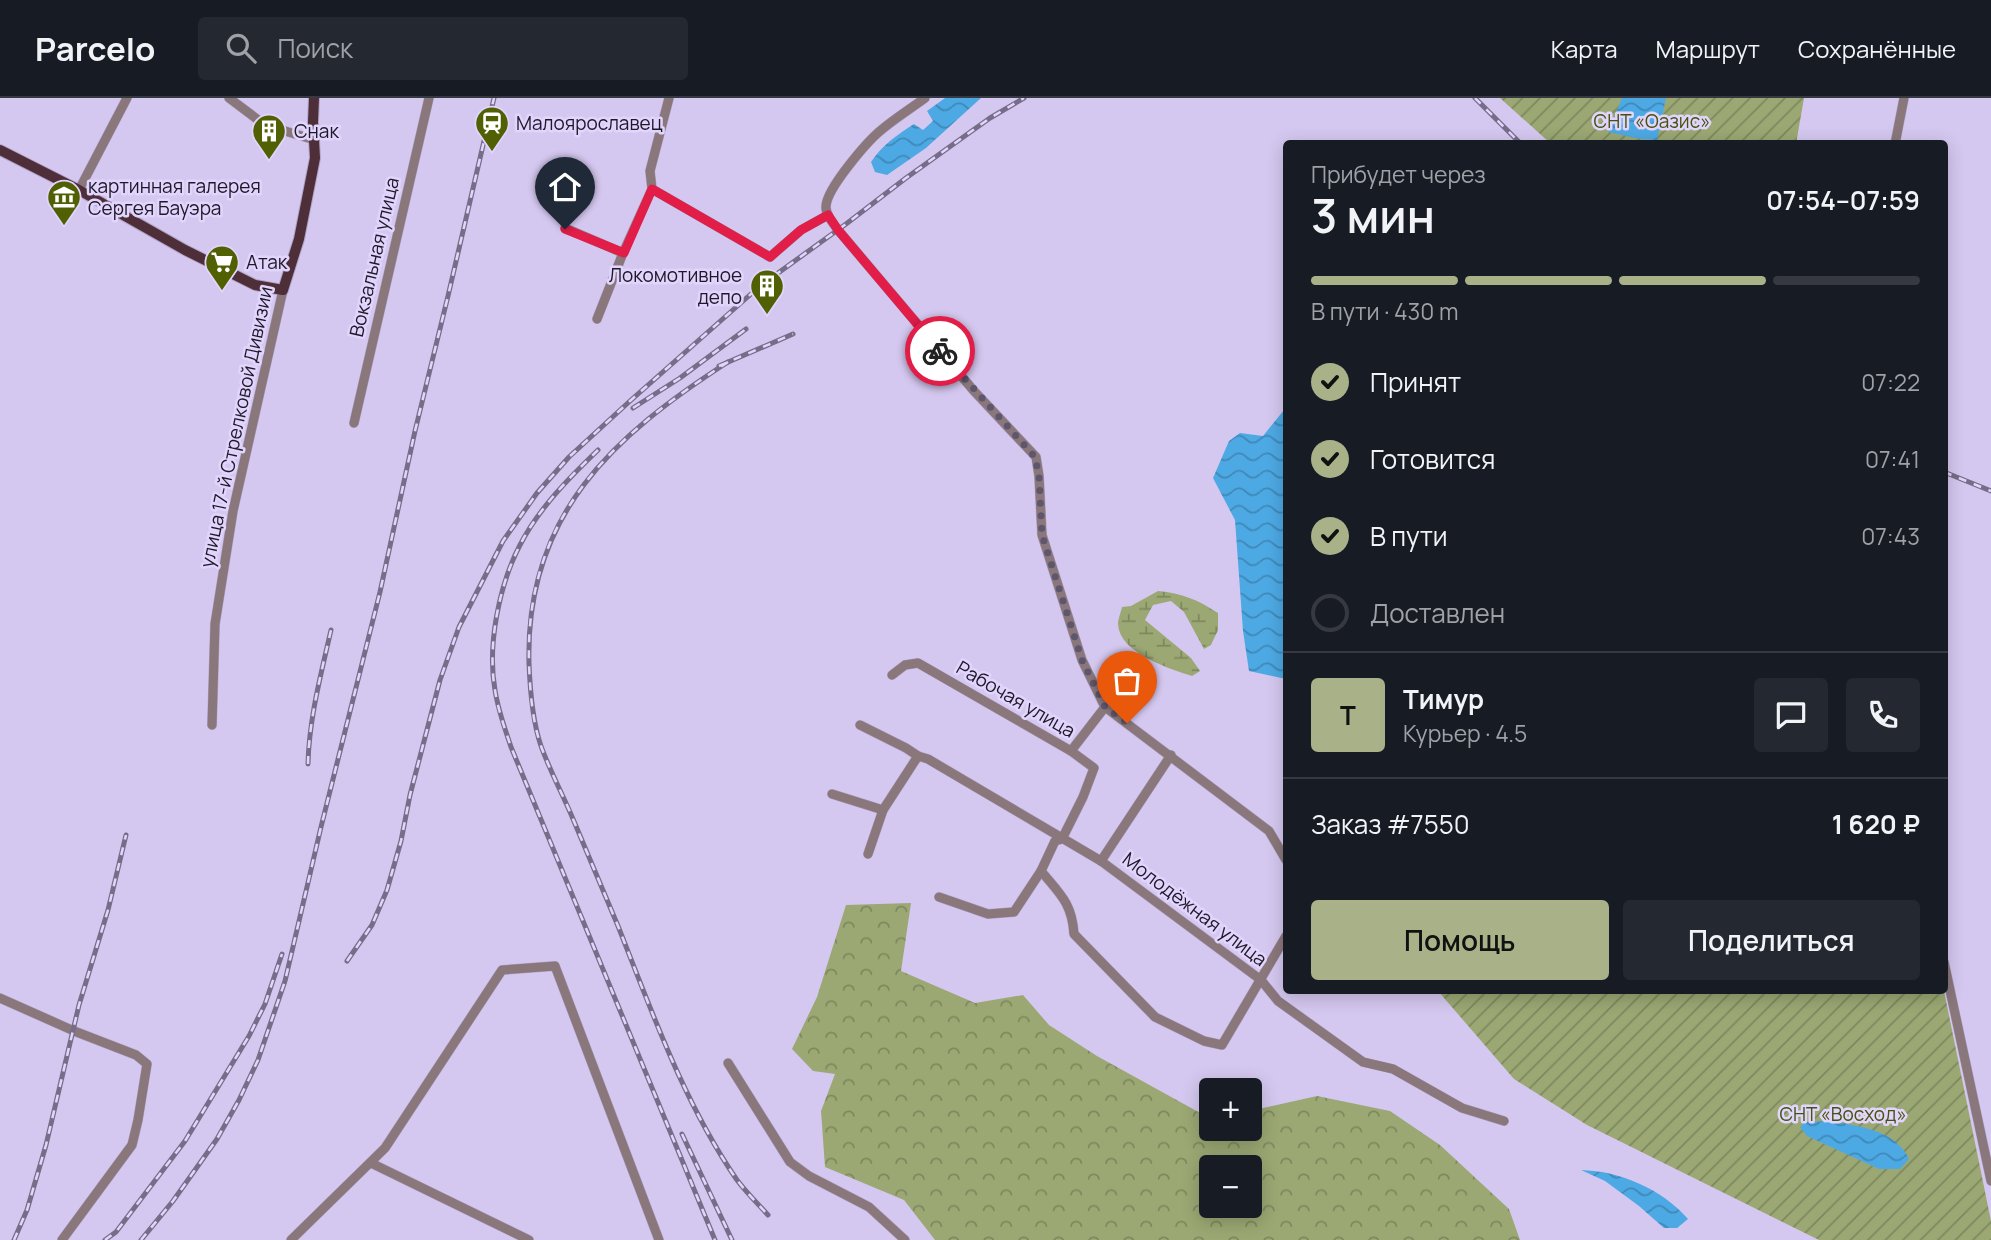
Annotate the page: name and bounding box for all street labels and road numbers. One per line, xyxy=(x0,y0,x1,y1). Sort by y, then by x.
street label: Вокзальная улица xyxy=(343,175,405,339)
street label: улица 17-й Стрелковой Дивизии xyxy=(193,284,279,570)
street label: Рабочая улица xyxy=(952,654,1080,744)
street label: Молодёжная улица xyxy=(1117,846,1273,972)

